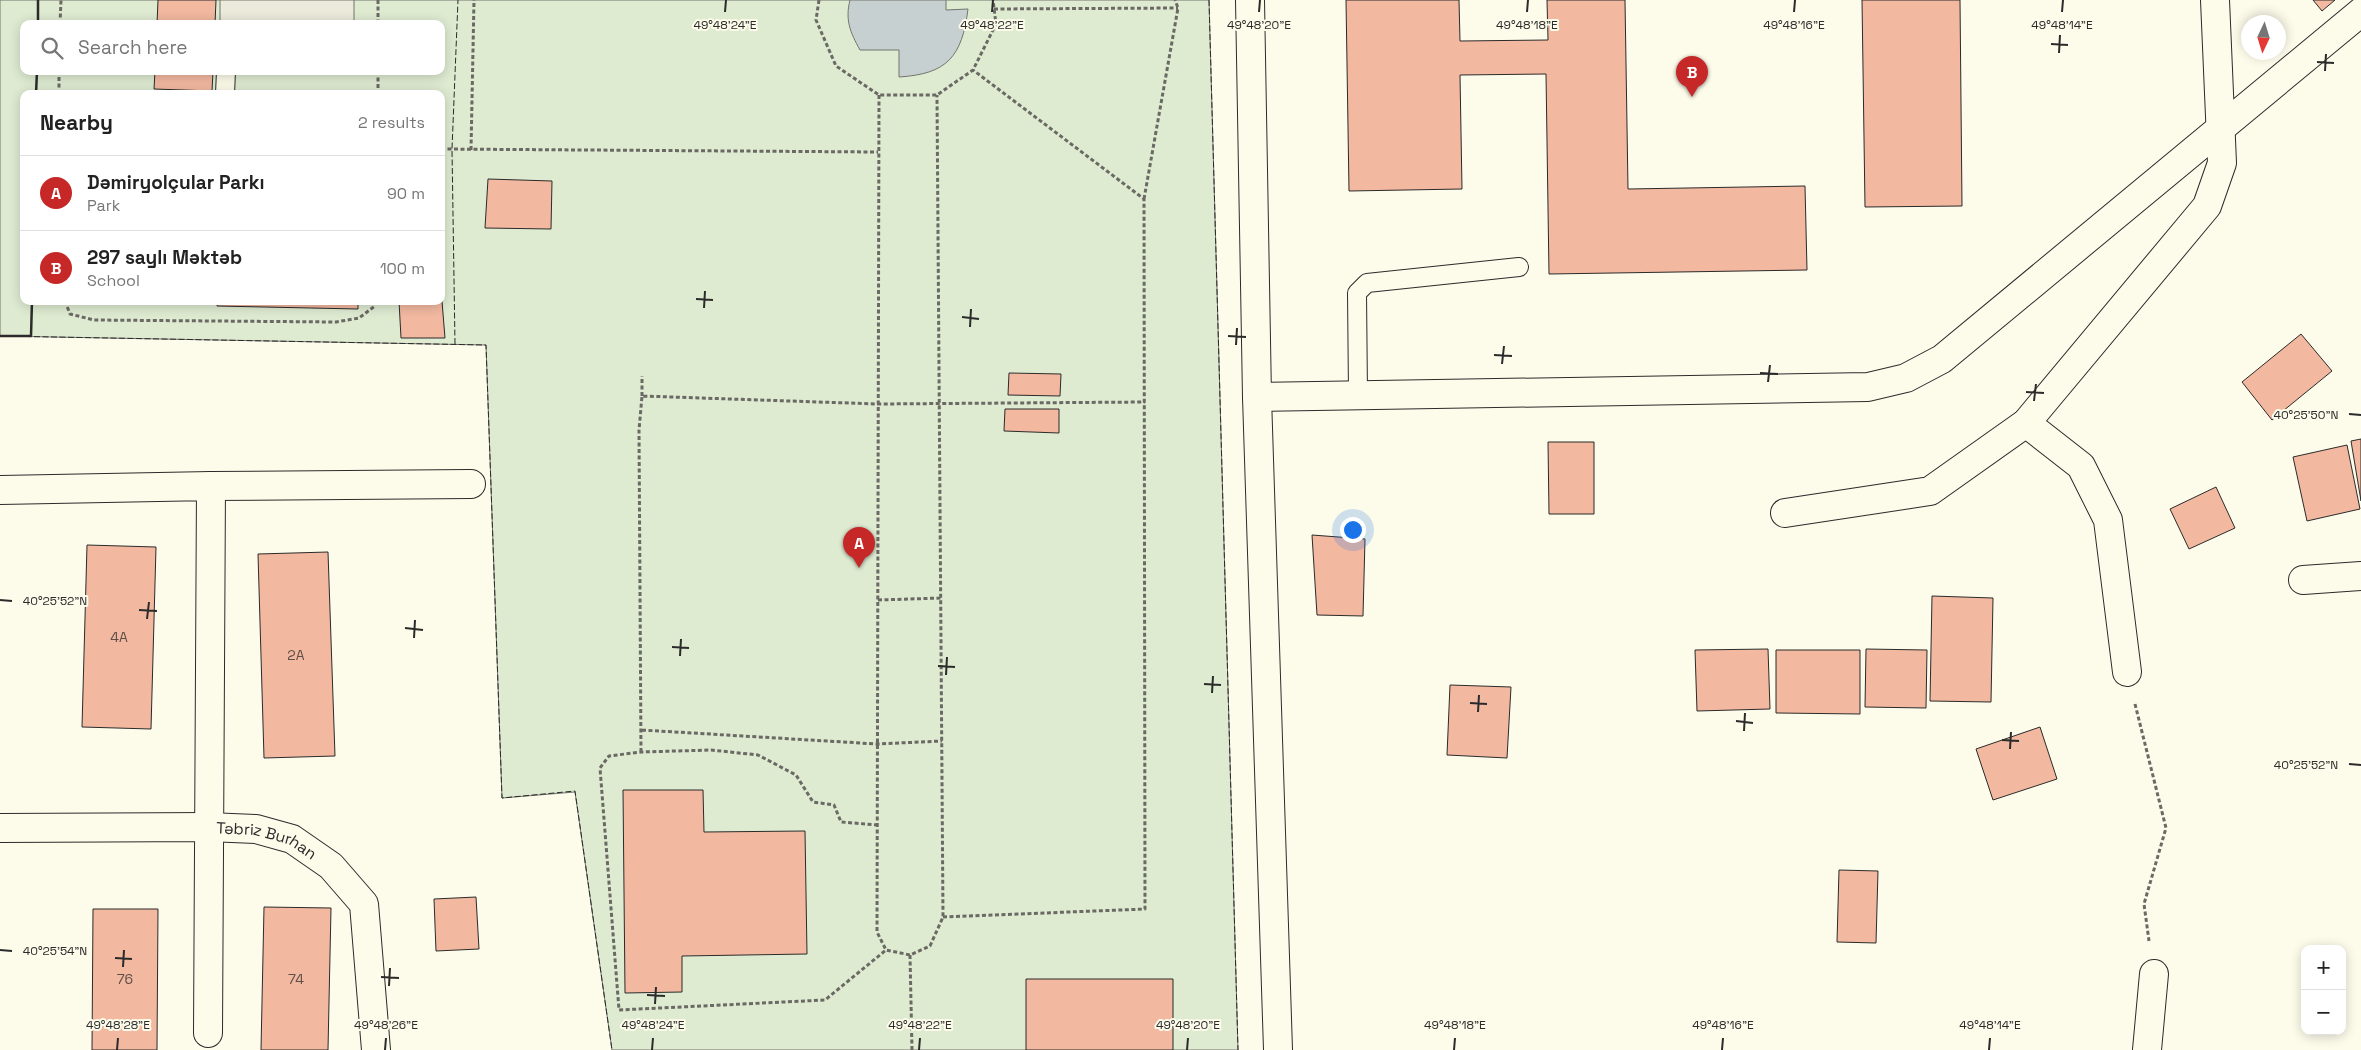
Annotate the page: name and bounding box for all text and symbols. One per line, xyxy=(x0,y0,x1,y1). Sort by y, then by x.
north arrow xyxy=(2241,15,2286,60)
text: 49°48'24"E xyxy=(693,17,757,33)
text: 49°48'22"E xyxy=(960,17,1024,33)
text: 49°48'20"E xyxy=(1227,17,1291,33)
text: 49°48'18"E xyxy=(1496,17,1558,33)
text: 49°48'16"E xyxy=(1763,17,1825,33)
text: 49°48'14"E xyxy=(2031,17,2093,33)
search box xyxy=(20,20,445,75)
icon: search xyxy=(38,34,66,62)
text: Search here xyxy=(78,35,188,60)
pin: B xyxy=(1676,56,1708,97)
text: Nearby xyxy=(40,109,113,136)
text: 2 results xyxy=(358,112,425,133)
text: Dəmiryolçular Parkı xyxy=(87,170,265,195)
text: A xyxy=(51,183,61,204)
text: 90 m xyxy=(387,183,425,204)
text: Park xyxy=(87,195,120,216)
text: 297 saylı Məktəb xyxy=(87,245,242,270)
text: B xyxy=(51,258,61,279)
text: 100 m xyxy=(380,258,425,279)
text: School xyxy=(87,270,140,291)
text: 40°25'50"N xyxy=(2273,407,2339,423)
your location xyxy=(1340,517,1366,543)
pin: A xyxy=(843,527,875,568)
text: 40°25'52"N xyxy=(23,593,87,609)
house number: 4A xyxy=(110,628,128,646)
house number: 2A xyxy=(287,646,305,664)
text: 40°25'52"N xyxy=(2274,757,2338,773)
street label: Təbriz Burhan xyxy=(216,817,321,864)
text: 40°25'54"N xyxy=(23,943,87,959)
map controls xyxy=(2301,945,2346,1035)
button: + xyxy=(2301,945,2346,990)
house number: 76 xyxy=(117,970,133,988)
house number: 74 xyxy=(288,970,304,988)
button: − xyxy=(2301,990,2346,1035)
text: 49°48'28"E xyxy=(86,1017,150,1033)
text: 49°48'26"E xyxy=(354,1017,418,1033)
text: 49°48'24"E xyxy=(621,1017,685,1033)
text: 49°48'22"E xyxy=(888,1017,952,1033)
text: 49°48'20"E xyxy=(1156,1017,1220,1033)
text: 49°48'18"E xyxy=(1424,1017,1486,1033)
text: 49°48'16"E xyxy=(1692,1017,1754,1033)
text: 49°48'14"E xyxy=(1959,1017,2021,1033)

